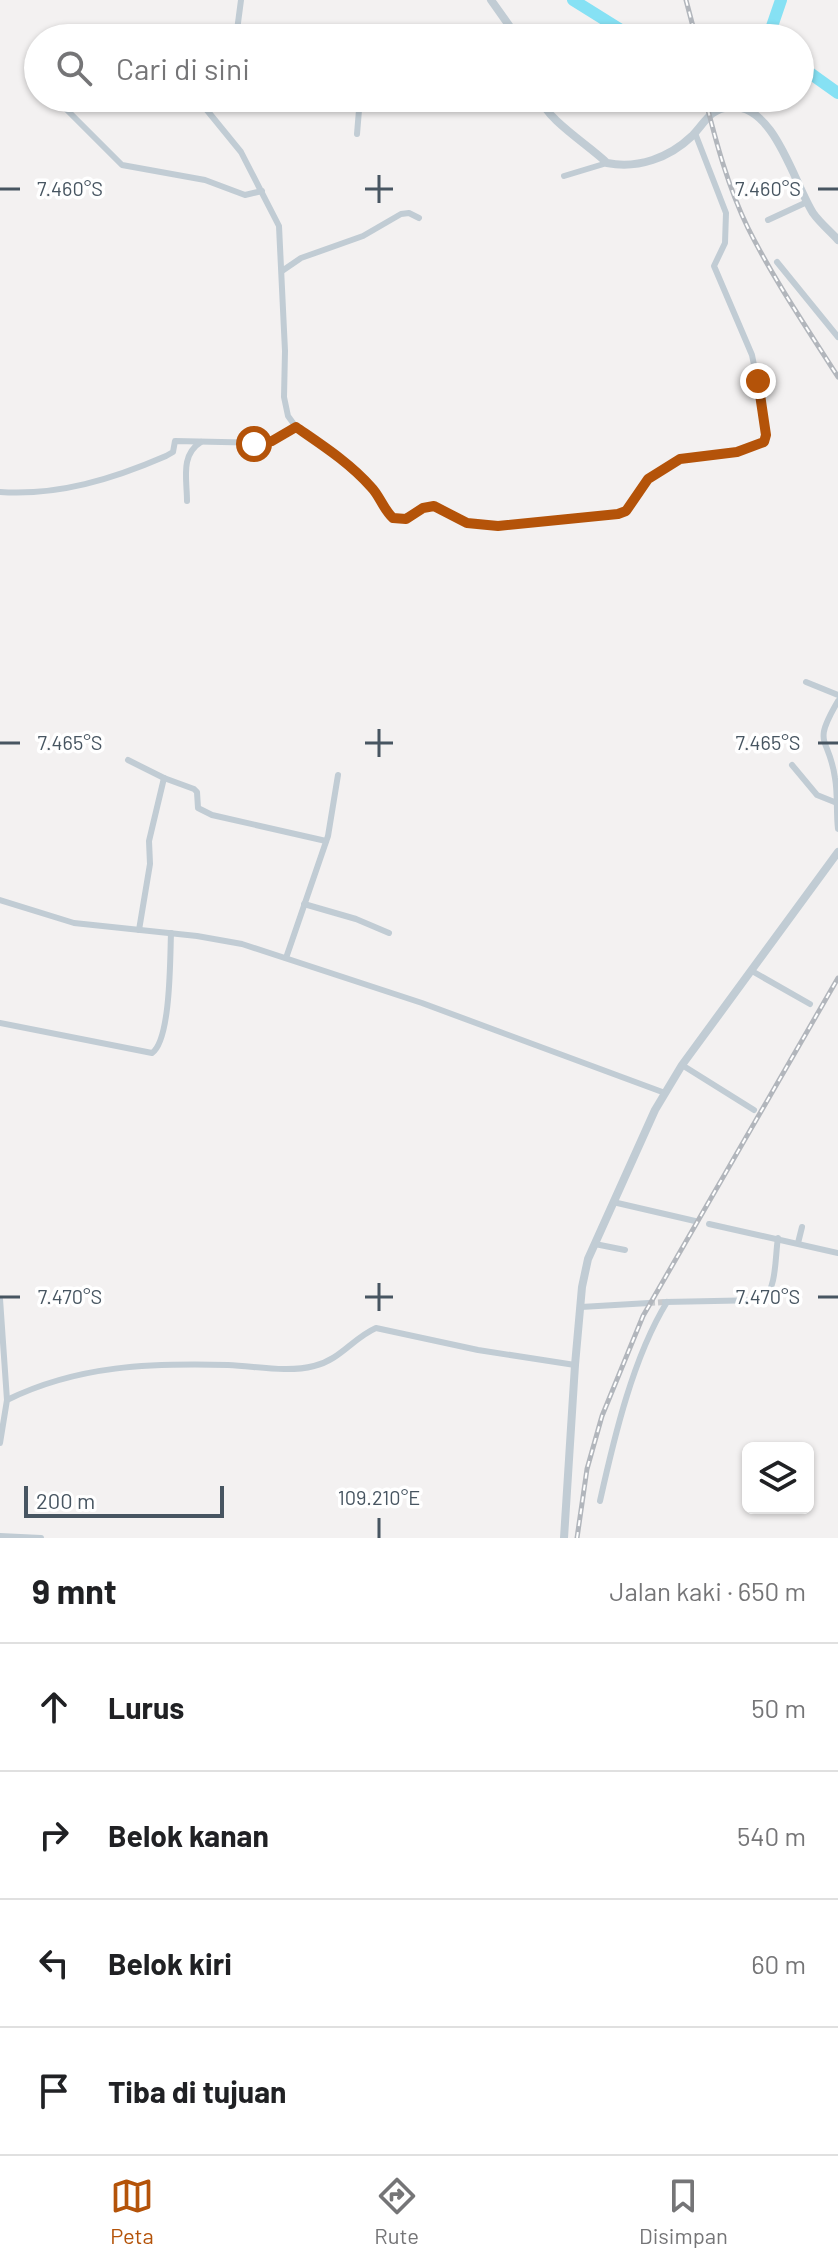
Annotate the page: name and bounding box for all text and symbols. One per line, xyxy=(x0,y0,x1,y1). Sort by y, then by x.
search box xyxy=(24,24,814,112)
icon: search xyxy=(52,46,96,90)
text: Cari di sini xyxy=(116,50,250,86)
text: 7.460°S xyxy=(37,176,103,200)
text: 7.460°S xyxy=(735,176,801,200)
route end xyxy=(740,363,776,399)
route start xyxy=(236,426,272,462)
text: 7.465°S xyxy=(37,730,103,754)
text: 7.465°S xyxy=(735,730,801,754)
text: 7.470°S xyxy=(38,1284,102,1308)
text: 7.470°S xyxy=(736,1284,800,1308)
map controls xyxy=(742,1442,814,1514)
button: layers xyxy=(742,1442,814,1514)
scale bar xyxy=(24,1482,224,1518)
text: 109.210°E xyxy=(338,1485,420,1509)
text: 200 m xyxy=(36,1487,95,1513)
text: 9 mnt xyxy=(32,1570,117,1611)
text: Jalan kaki · 650 m xyxy=(609,1575,806,1606)
icon: ahead xyxy=(32,1685,76,1729)
text: Lurus xyxy=(108,1689,184,1725)
text: 50 m xyxy=(751,1692,806,1723)
icon: right xyxy=(32,1813,76,1857)
text: Belok kanan xyxy=(108,1817,269,1853)
text: 540 m xyxy=(737,1820,806,1851)
icon: left xyxy=(32,1941,76,1985)
text: Belok kiri xyxy=(108,1945,232,1981)
text: 60 m xyxy=(751,1948,806,1979)
icon: arrive xyxy=(32,2069,76,2113)
text: Tiba di tujuan xyxy=(108,2073,286,2109)
tab: Peta xyxy=(110,2174,154,2248)
tab: Rute xyxy=(374,2174,419,2248)
tab: Disimpan xyxy=(639,2174,728,2248)

